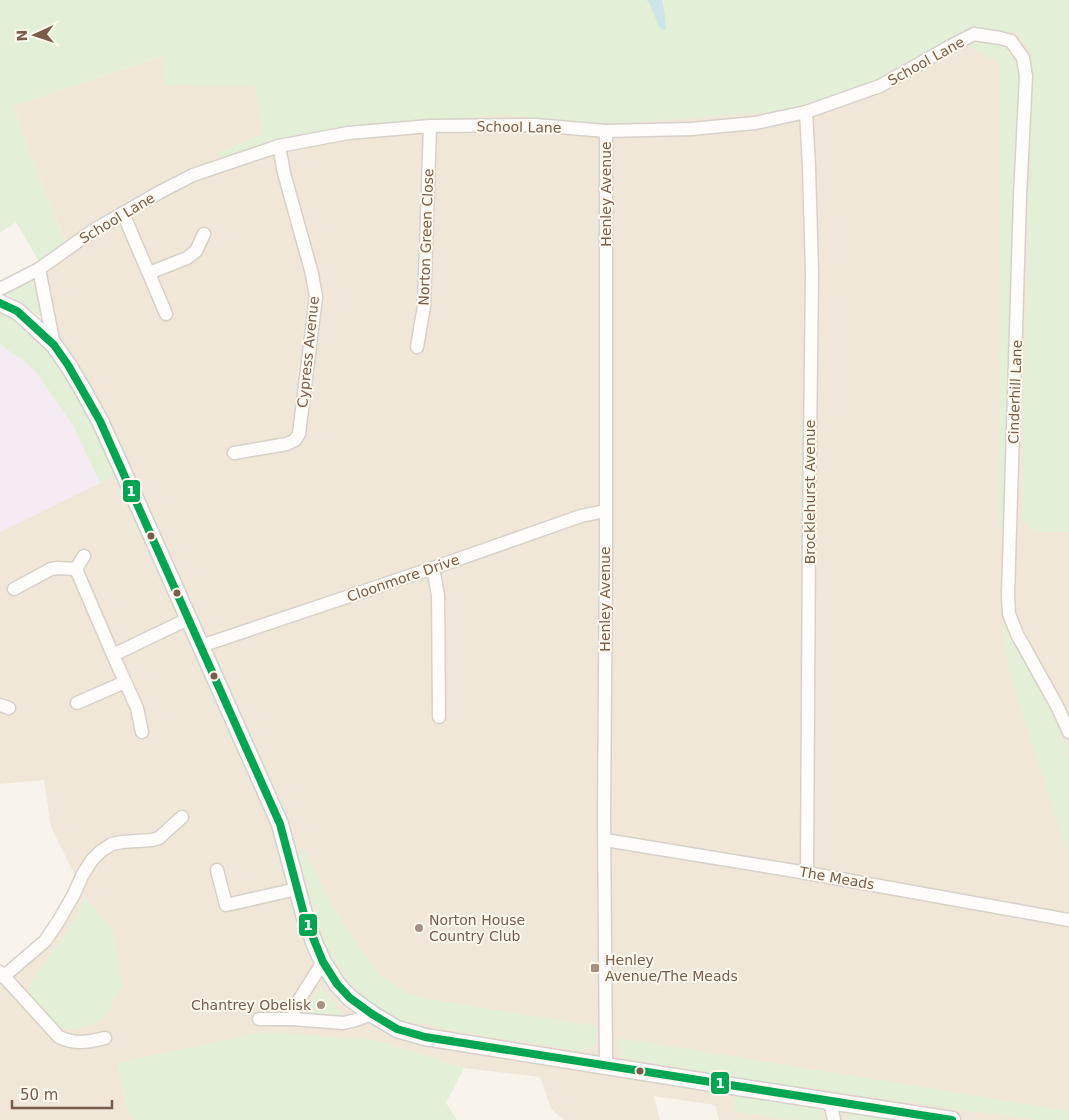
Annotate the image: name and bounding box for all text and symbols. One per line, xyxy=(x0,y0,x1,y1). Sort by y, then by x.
north arrow xyxy=(10,10,60,60)
text: N xyxy=(14,29,30,42)
street label: School Lane xyxy=(885,33,967,89)
street label: School Lane xyxy=(476,118,562,136)
street label: Henley Avenue xyxy=(598,141,614,247)
street label: Norton Green Close xyxy=(416,168,436,306)
street label: School Lane xyxy=(77,189,157,247)
street label: Cypress Avenue xyxy=(294,295,322,409)
street label: Cinderhill Lane xyxy=(1005,340,1025,444)
street label: Brocklehurst Avenue xyxy=(802,420,818,564)
line badge: 1 xyxy=(122,479,141,503)
text: 1 xyxy=(126,483,136,499)
unlabelled marker xyxy=(146,531,156,541)
street label: Henley Avenue xyxy=(597,546,613,652)
street label: Cloonmore Drive xyxy=(345,551,461,605)
unlabelled marker xyxy=(172,588,182,598)
unlabelled marker xyxy=(209,671,219,681)
street label: The Meads xyxy=(797,863,876,892)
place label: Norton House Country Club xyxy=(429,912,525,944)
line badge: 1 xyxy=(298,913,318,937)
text: 1 xyxy=(303,917,313,933)
marker: Norton House Country Club xyxy=(413,922,425,934)
place label: Henley Avenue/The Meads xyxy=(605,952,738,984)
marker: Henley Avenue/The Meads xyxy=(589,962,601,974)
place label: Chantrey Obelisk xyxy=(191,997,312,1013)
marker: Chantrey Obelisk xyxy=(315,999,327,1011)
unlabelled marker xyxy=(635,1066,645,1076)
line badge: 1 xyxy=(710,1071,730,1095)
text: 1 xyxy=(715,1075,725,1091)
scale bar xyxy=(12,1078,112,1110)
text: 50 m xyxy=(20,1086,58,1104)

